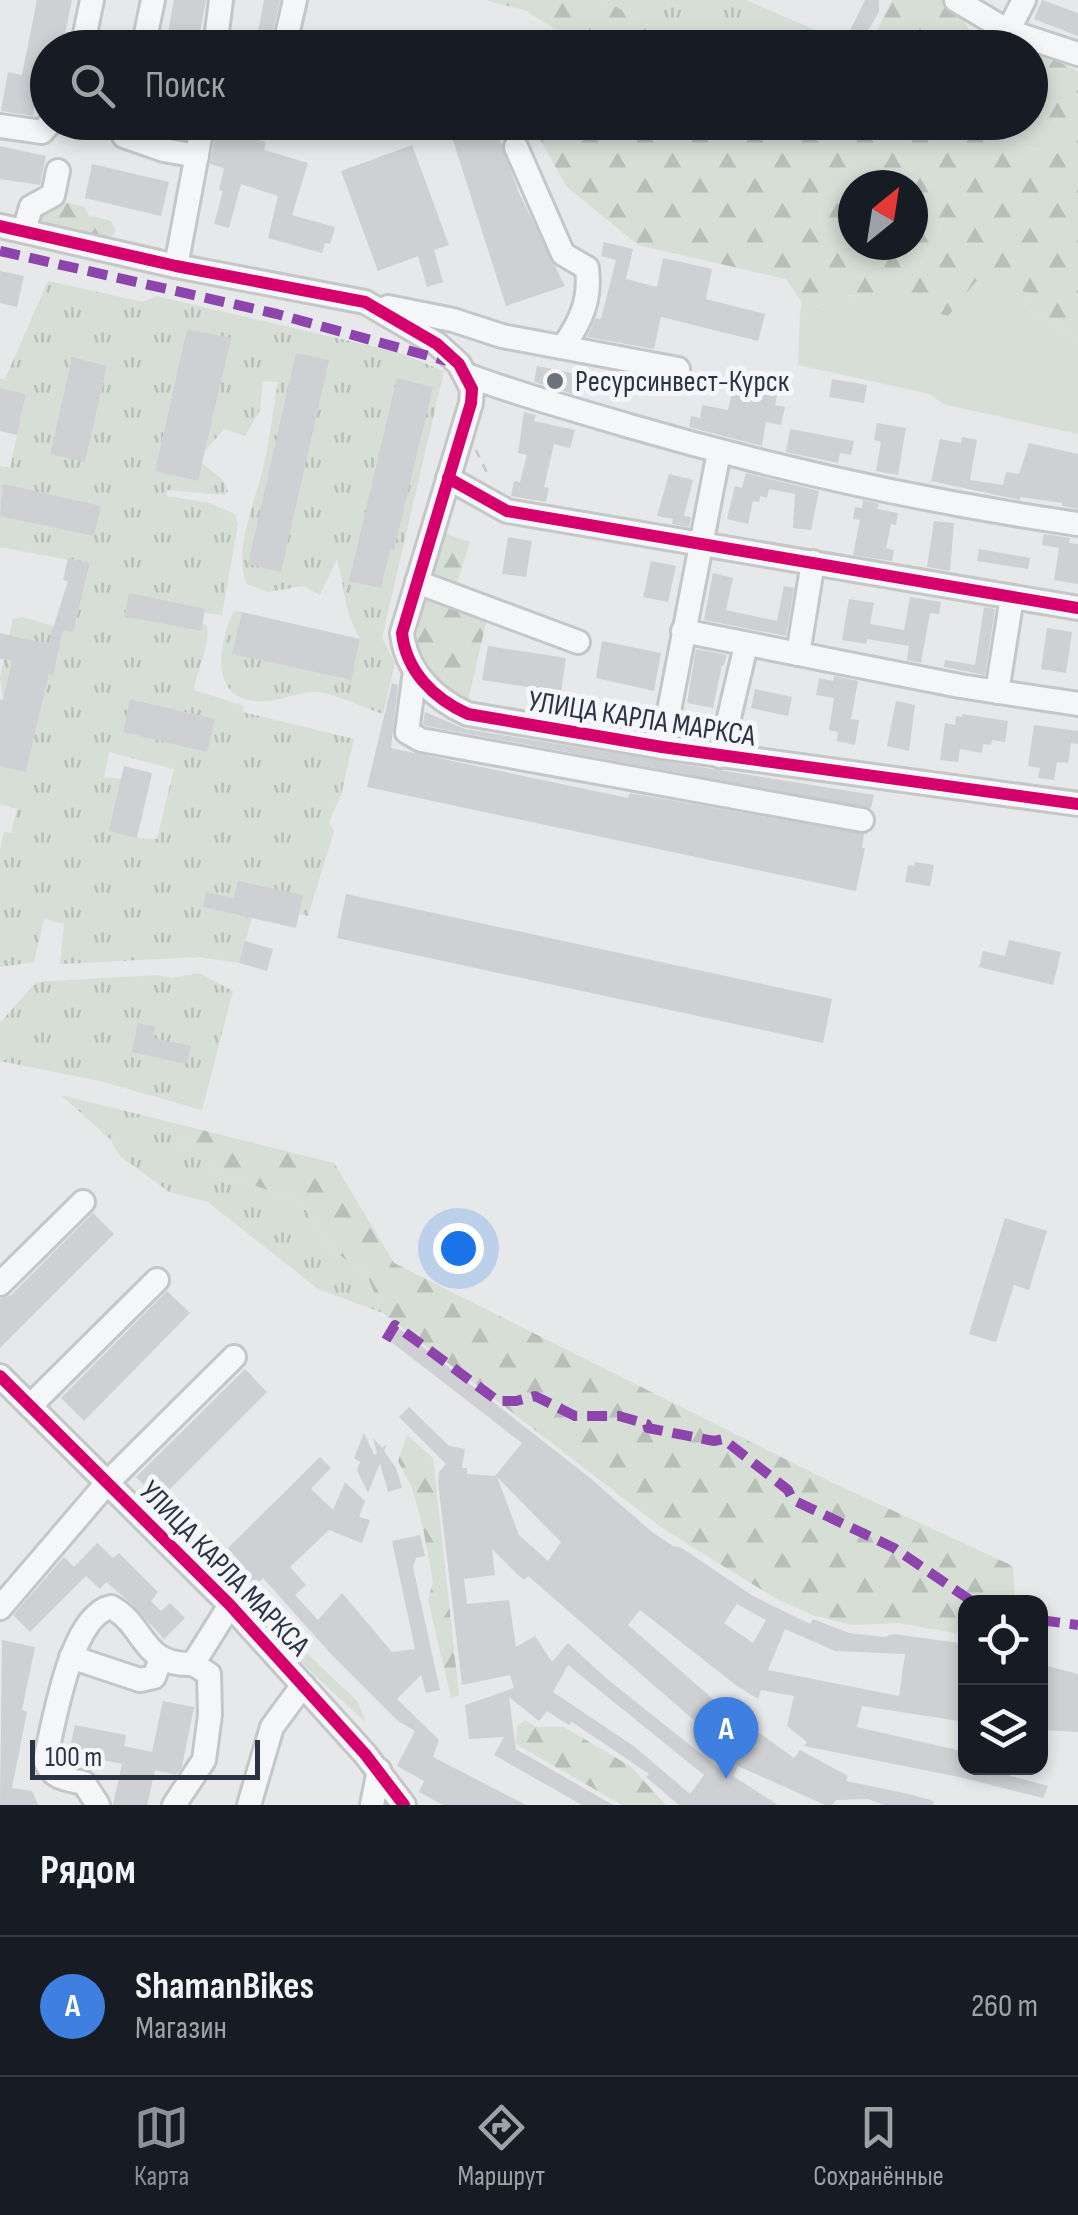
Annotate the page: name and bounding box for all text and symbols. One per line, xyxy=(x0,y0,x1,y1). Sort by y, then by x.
search box xyxy=(30,30,1048,140)
icon: search xyxy=(65,58,120,113)
text: Поиск xyxy=(145,63,225,108)
north arrow xyxy=(838,170,928,260)
place label: Ресурсинвест-Курск xyxy=(575,364,790,400)
marker: Ресурсинвест-Курск xyxy=(544,370,566,392)
street label: УЛИЦА КАРЛА МАРКСА xyxy=(526,683,758,755)
your location xyxy=(433,1223,484,1274)
street label: УЛИЦА КАРЛА МАРКСА xyxy=(132,1474,317,1664)
map controls xyxy=(958,1595,1048,1775)
button: locate xyxy=(958,1595,1048,1685)
button: layers xyxy=(958,1685,1048,1775)
pin: A xyxy=(694,1696,758,1779)
scale bar xyxy=(30,1735,260,1780)
text: 100 m xyxy=(45,1741,102,1774)
text: Рядом xyxy=(40,1845,136,1896)
text: ShamanBikes xyxy=(135,1964,314,2009)
text: A xyxy=(65,1987,80,2026)
text: 260 m xyxy=(971,1987,1038,2026)
text: Магазин xyxy=(135,2009,227,2048)
tab: Карта xyxy=(134,2100,189,2193)
tab: Маршрут xyxy=(457,2100,545,2193)
tab: Сохранённые xyxy=(813,2100,944,2193)

